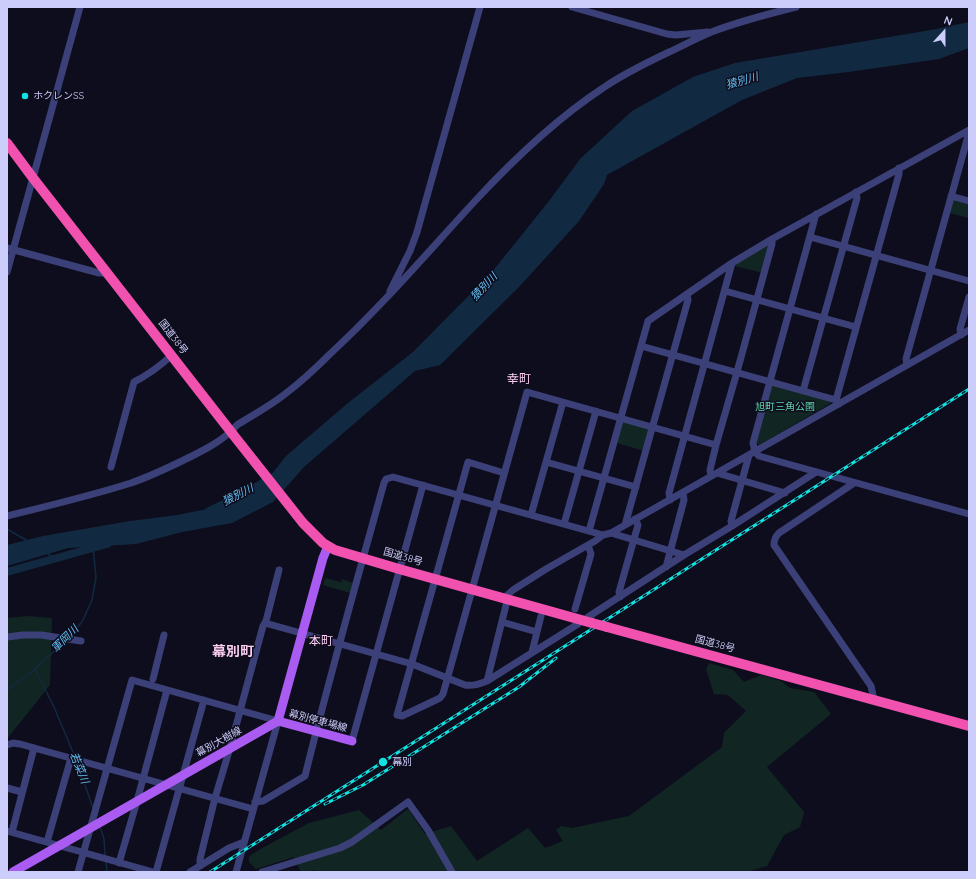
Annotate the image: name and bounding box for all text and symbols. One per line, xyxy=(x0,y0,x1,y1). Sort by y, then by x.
north arrow xyxy=(924,12,964,52)
text: N xyxy=(942,13,955,29)
water label: 猿別川 xyxy=(724,70,760,92)
place label: ホクレンSS xyxy=(33,90,84,102)
marker: ホクレンSS xyxy=(20,91,30,101)
water label: 猿別川 xyxy=(468,270,500,304)
street label: 国道38号 xyxy=(156,317,190,357)
district label: 幸町 xyxy=(507,372,531,386)
park label: 旭町三角公園 xyxy=(755,401,815,413)
water label: 猿別川 xyxy=(220,482,256,508)
street label: 国道38号 xyxy=(382,546,424,568)
water label: 軍岡川 xyxy=(49,623,81,655)
street label: 国道38号 xyxy=(694,633,736,655)
district label: 本町 xyxy=(309,634,333,648)
district label: 幕別町 xyxy=(212,644,254,660)
street label: 幕別停車場線 xyxy=(287,707,349,735)
street label: 幕別大樹線 xyxy=(194,725,244,759)
water label: 若菜川 xyxy=(67,750,91,786)
marker: 幕別 xyxy=(377,756,389,768)
place label: 幕別 xyxy=(392,756,412,768)

